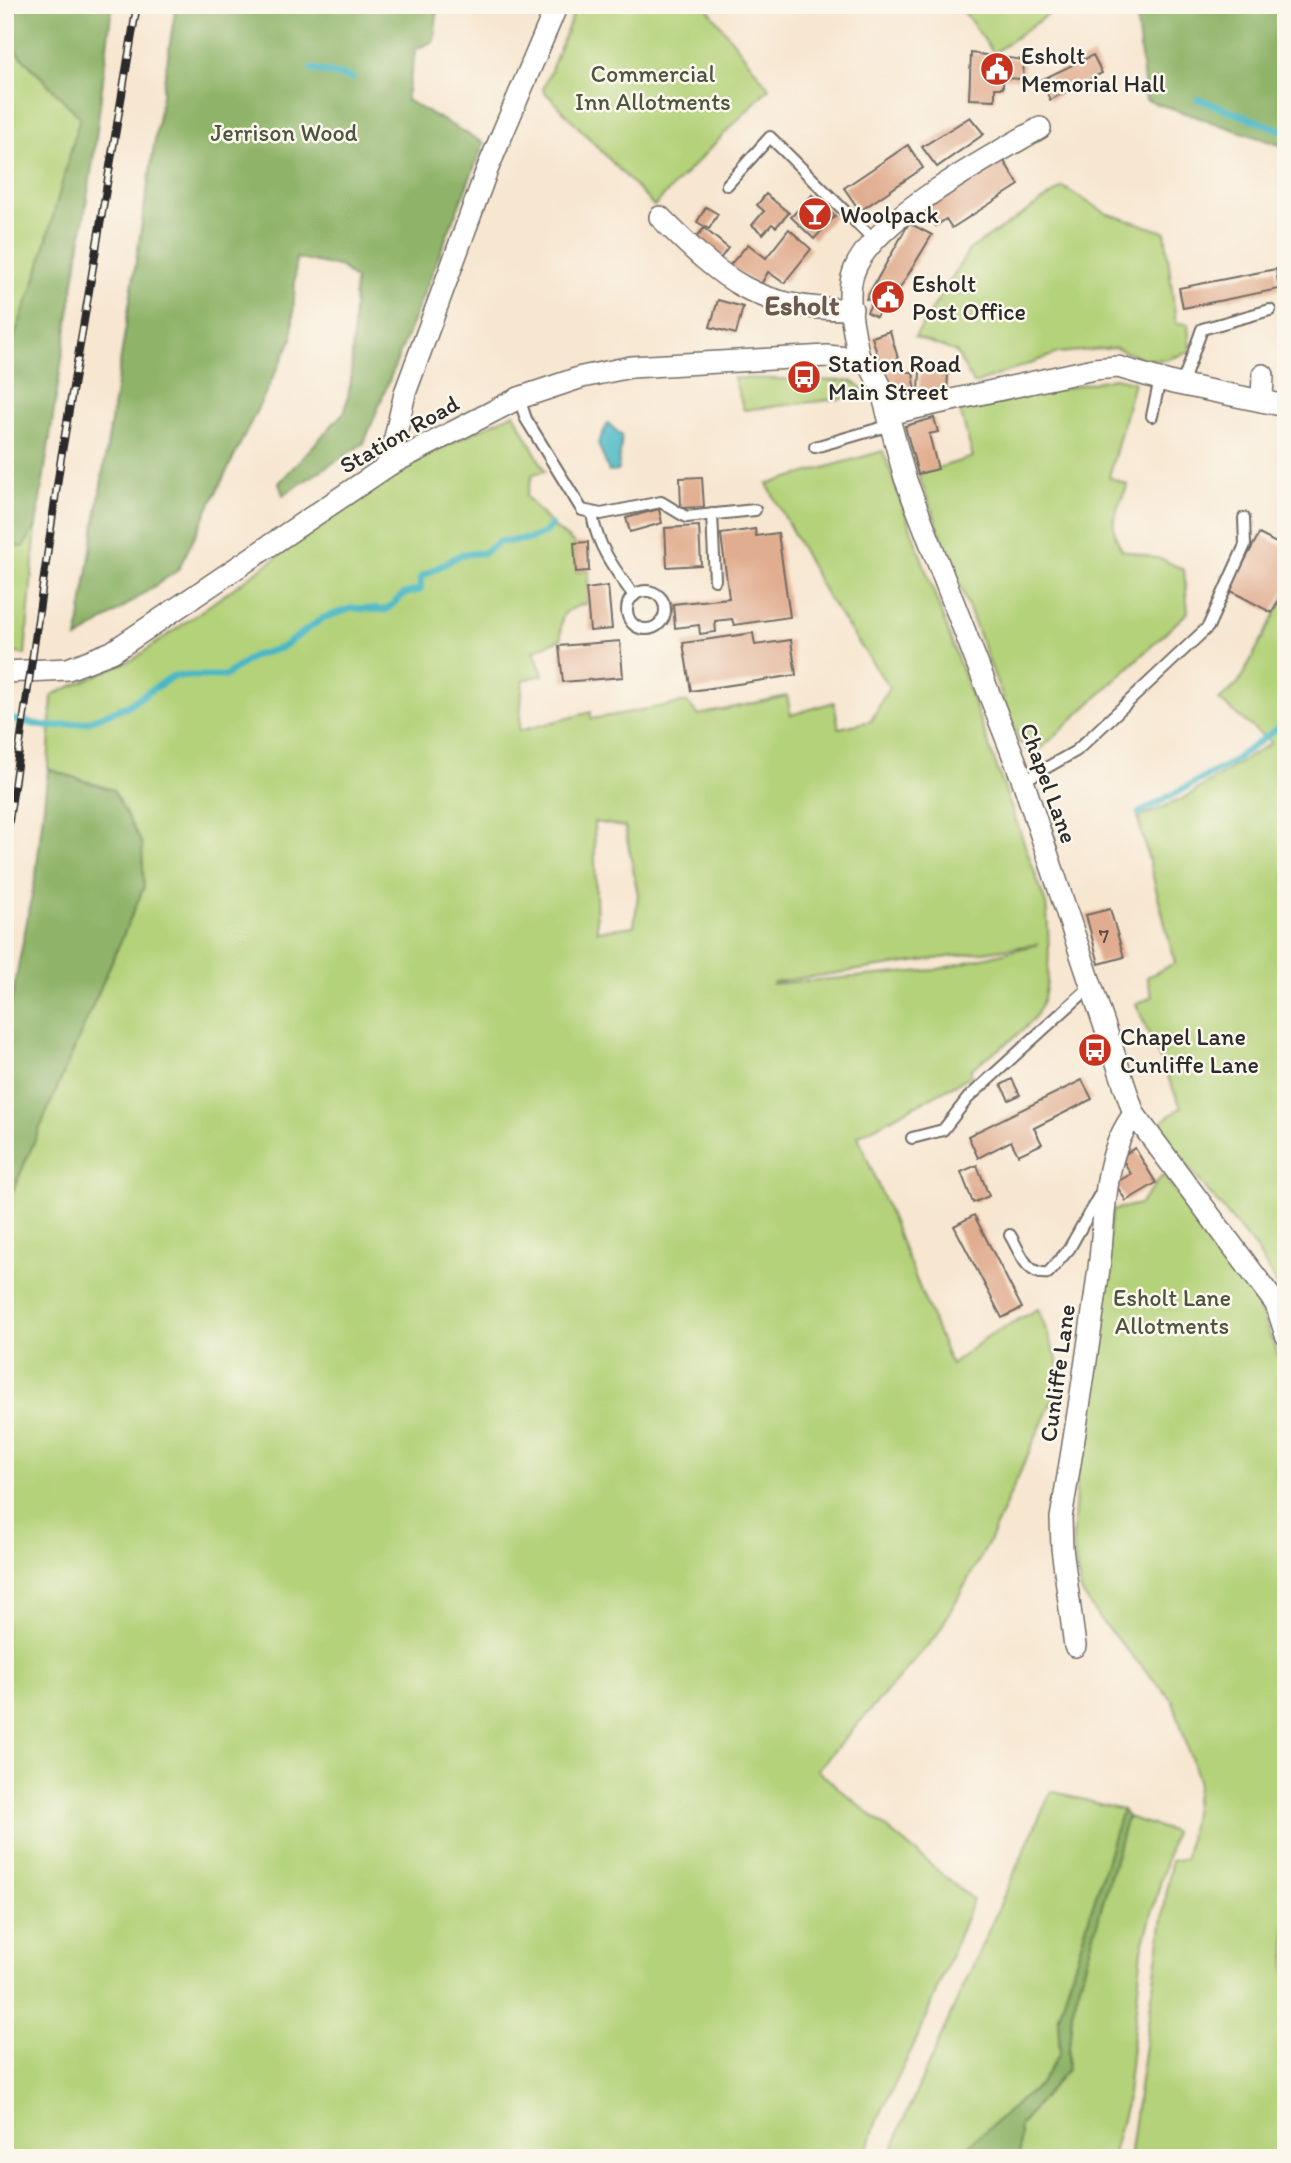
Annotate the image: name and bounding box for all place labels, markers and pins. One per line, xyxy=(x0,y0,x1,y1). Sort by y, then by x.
place label: Esholt Memorial Hall xyxy=(1021,41,1166,98)
public building icon: Esholt Memorial Hall xyxy=(978,50,1016,88)
bar icon: Woolpack xyxy=(796,195,834,233)
place label: Woolpack xyxy=(840,200,940,229)
place label: Esholt Post Office xyxy=(912,269,1026,326)
public building icon: Esholt Post Office xyxy=(869,278,907,316)
place label: Station Road Main Street xyxy=(828,349,961,406)
bus stop icon: Station Road Main Street xyxy=(785,358,823,396)
place label: Chapel Lane Cunliffe Lane xyxy=(1120,1022,1259,1079)
bus stop icon: Chapel Lane Cunliffe Lane xyxy=(1076,1031,1114,1069)

